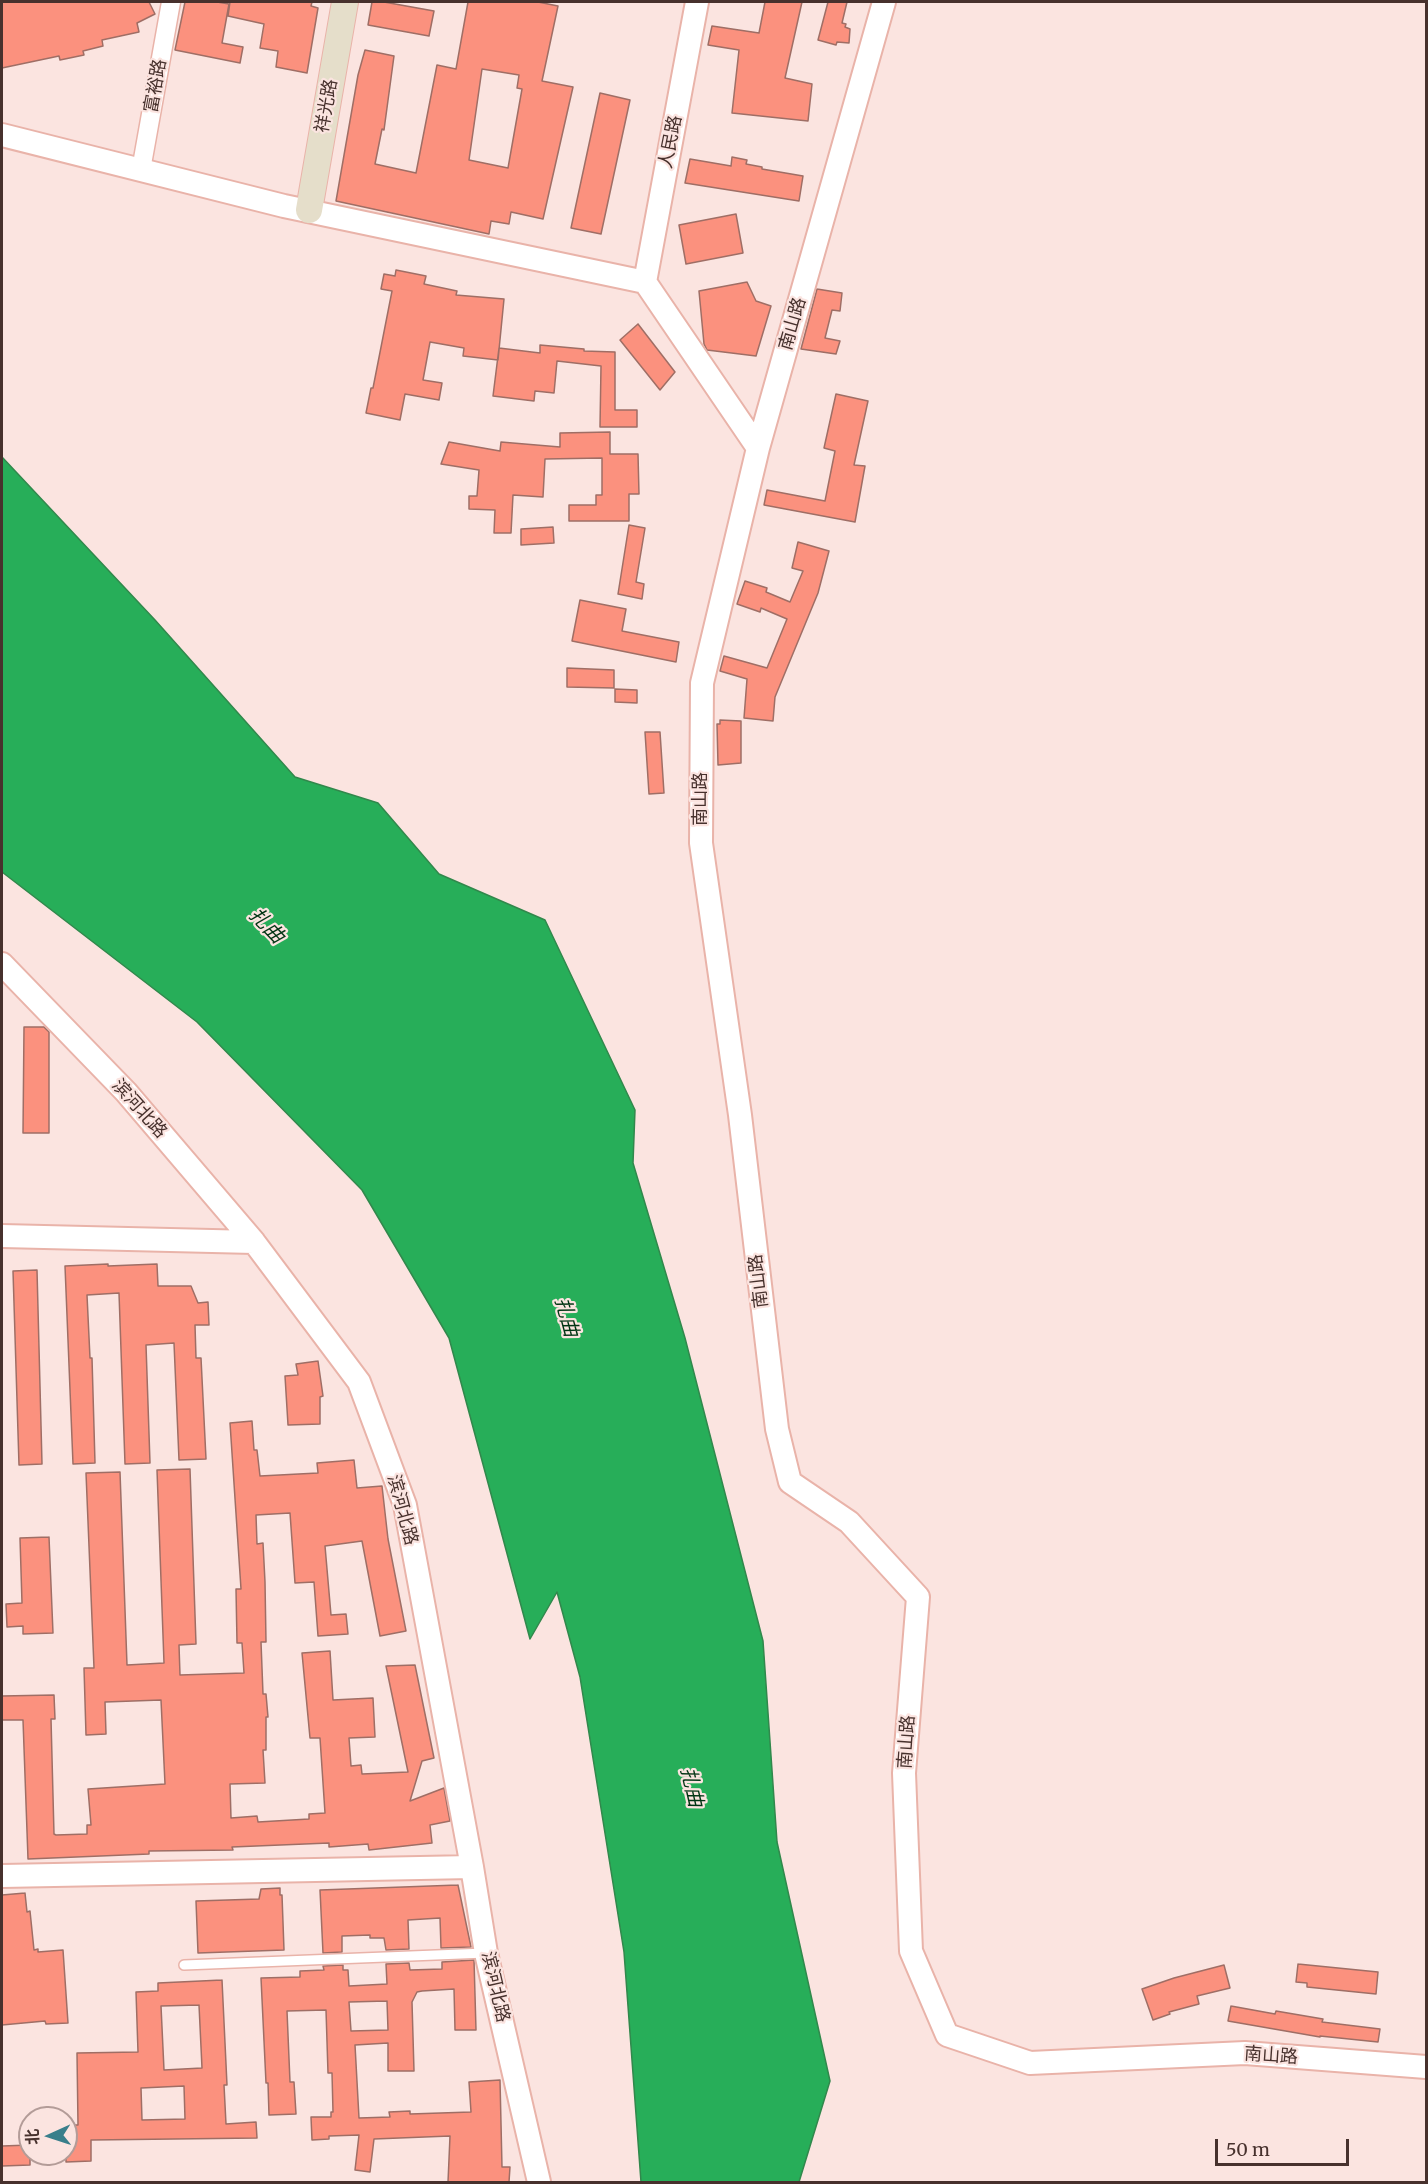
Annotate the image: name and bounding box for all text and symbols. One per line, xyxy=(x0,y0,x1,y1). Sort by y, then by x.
street label: 富裕路 xyxy=(141,58,171,114)
street label: 祥光路 xyxy=(312,78,342,134)
street label: 人民路 xyxy=(655,113,687,171)
street label: 南山路 xyxy=(775,295,811,353)
street label: 南山路 xyxy=(690,772,712,826)
water label: 扎曲 xyxy=(243,903,289,949)
street label: 滨河北路 xyxy=(107,1075,171,1143)
street label: 南山路 xyxy=(745,1253,773,1309)
water label: 扎曲 xyxy=(549,1295,583,1339)
street label: 滨河北路 xyxy=(382,1472,422,1548)
street label: 南山路 xyxy=(894,1714,920,1770)
water label: 扎曲 xyxy=(675,1765,707,1809)
street label: 滨河北路 xyxy=(476,1949,514,2025)
street label: 南山路 xyxy=(1243,2043,1299,2069)
north arrow xyxy=(18,2106,78,2166)
scale bar xyxy=(1218,2127,1352,2165)
text: 北 xyxy=(22,2128,42,2145)
text: 50 m xyxy=(1226,2138,1270,2161)

